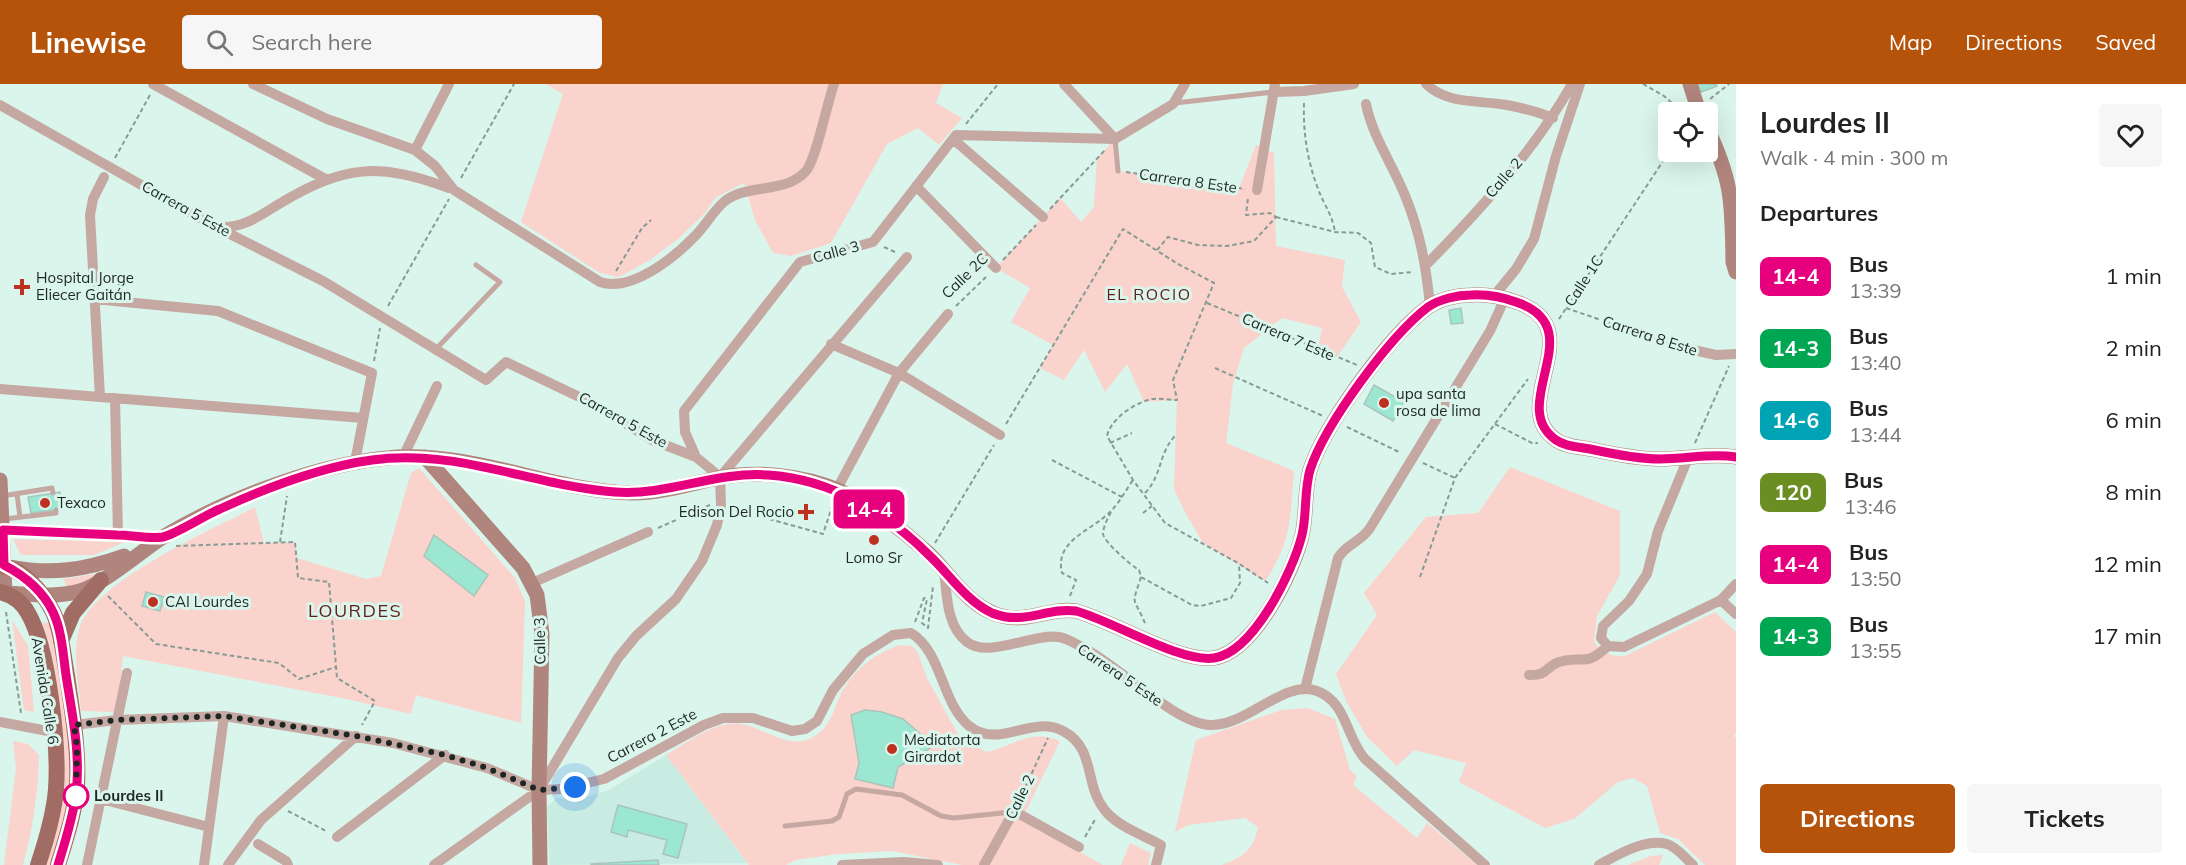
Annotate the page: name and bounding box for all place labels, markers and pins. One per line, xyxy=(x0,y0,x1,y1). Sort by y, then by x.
place label: Hospital Jorge Eliecer Gaitán xyxy=(36,268,134,304)
marker: Hospital Jorge Eliecer Gaitán xyxy=(13,278,31,296)
place label: upa santa rosa de lima xyxy=(1396,384,1481,420)
marker: upa santa rosa de lima xyxy=(1377,396,1391,410)
place label: Texaco xyxy=(57,493,106,512)
marker: Texaco xyxy=(38,496,52,510)
place label: Edison Del Rocio xyxy=(679,502,794,521)
marker: Edison Del Rocio xyxy=(799,505,813,519)
marker: Lomo Sr xyxy=(867,533,881,547)
place label: Lomo Sr xyxy=(845,548,903,567)
place label: CAI Lourdes xyxy=(165,592,249,611)
marker: CAI Lourdes xyxy=(146,595,160,609)
place label: Mediatorta Girardot xyxy=(904,730,980,766)
marker: Mediatorta Girardot xyxy=(885,742,899,756)
marker: Lourdes II xyxy=(63,783,89,809)
place label: Lourdes II xyxy=(94,786,164,805)

